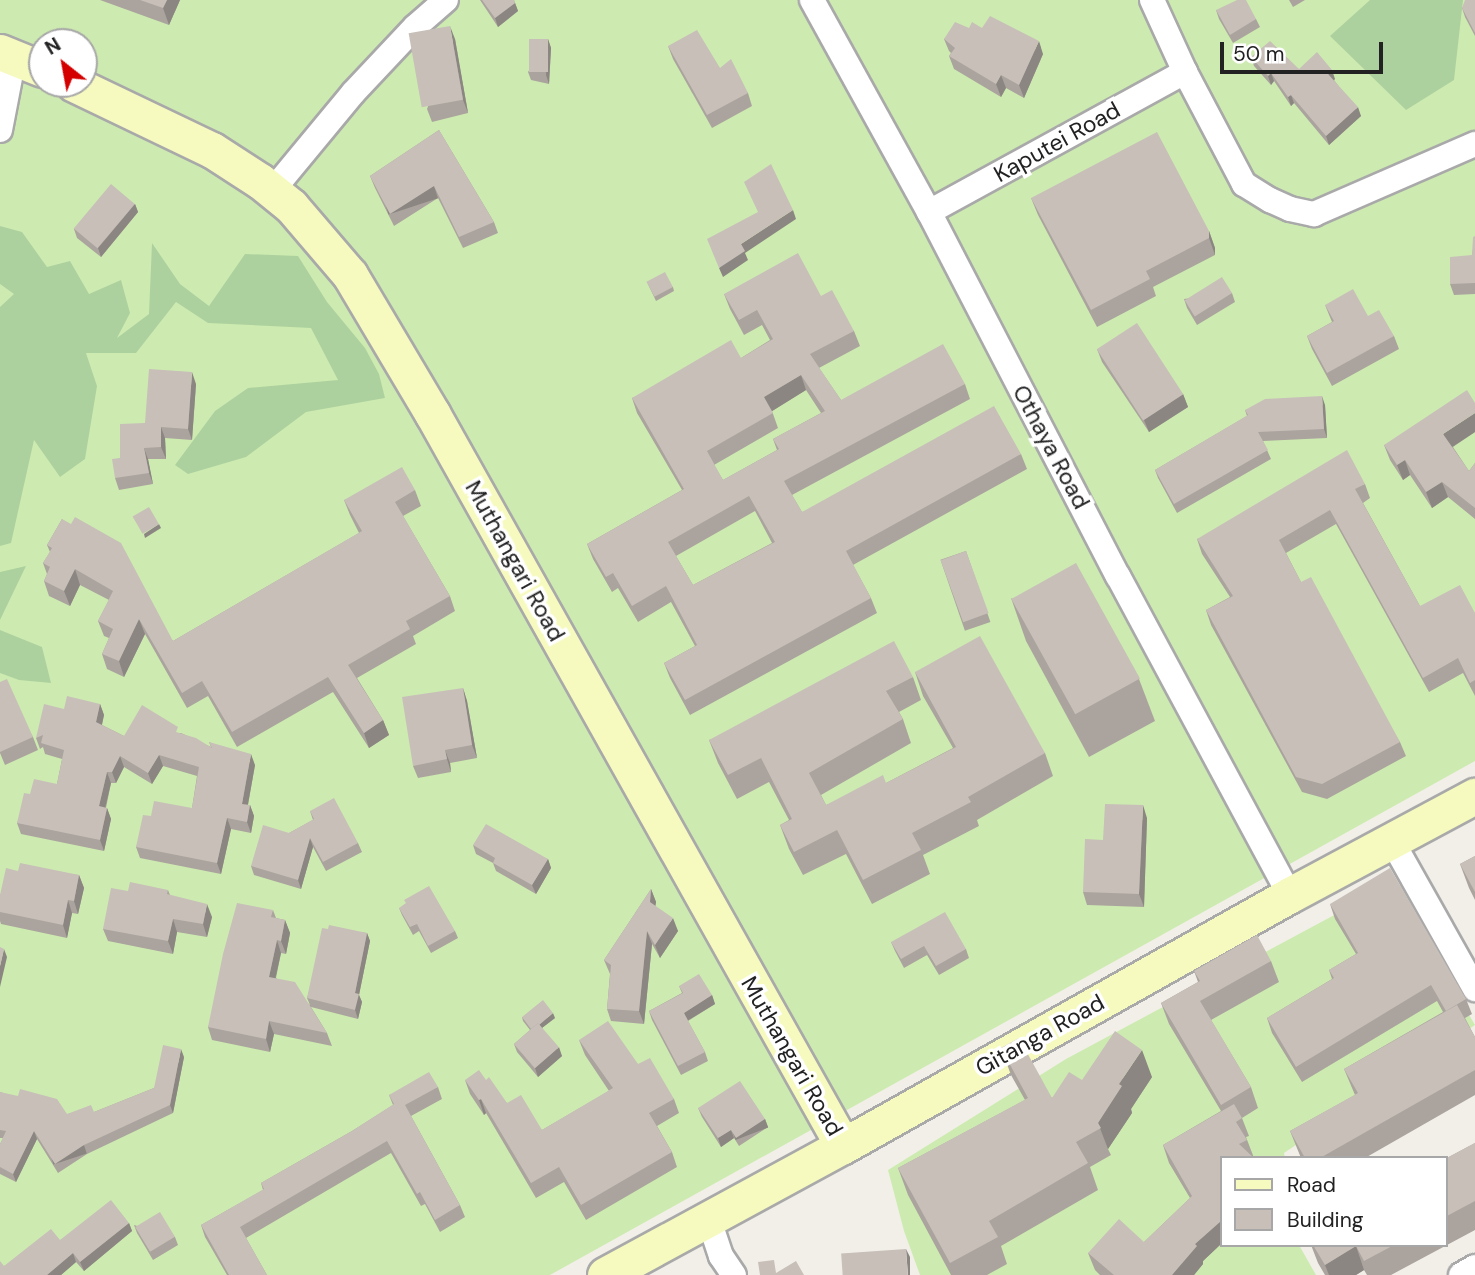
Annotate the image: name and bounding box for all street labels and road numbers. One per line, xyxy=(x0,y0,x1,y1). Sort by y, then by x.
street label: Kaputei Road xyxy=(989,96,1125,188)
street label: Othaya Road xyxy=(1007,380,1095,514)
street label: Muthangari Road xyxy=(459,476,571,646)
street label: Muthangari Road xyxy=(735,971,849,1141)
street label: Gitanga Road xyxy=(971,988,1109,1082)

